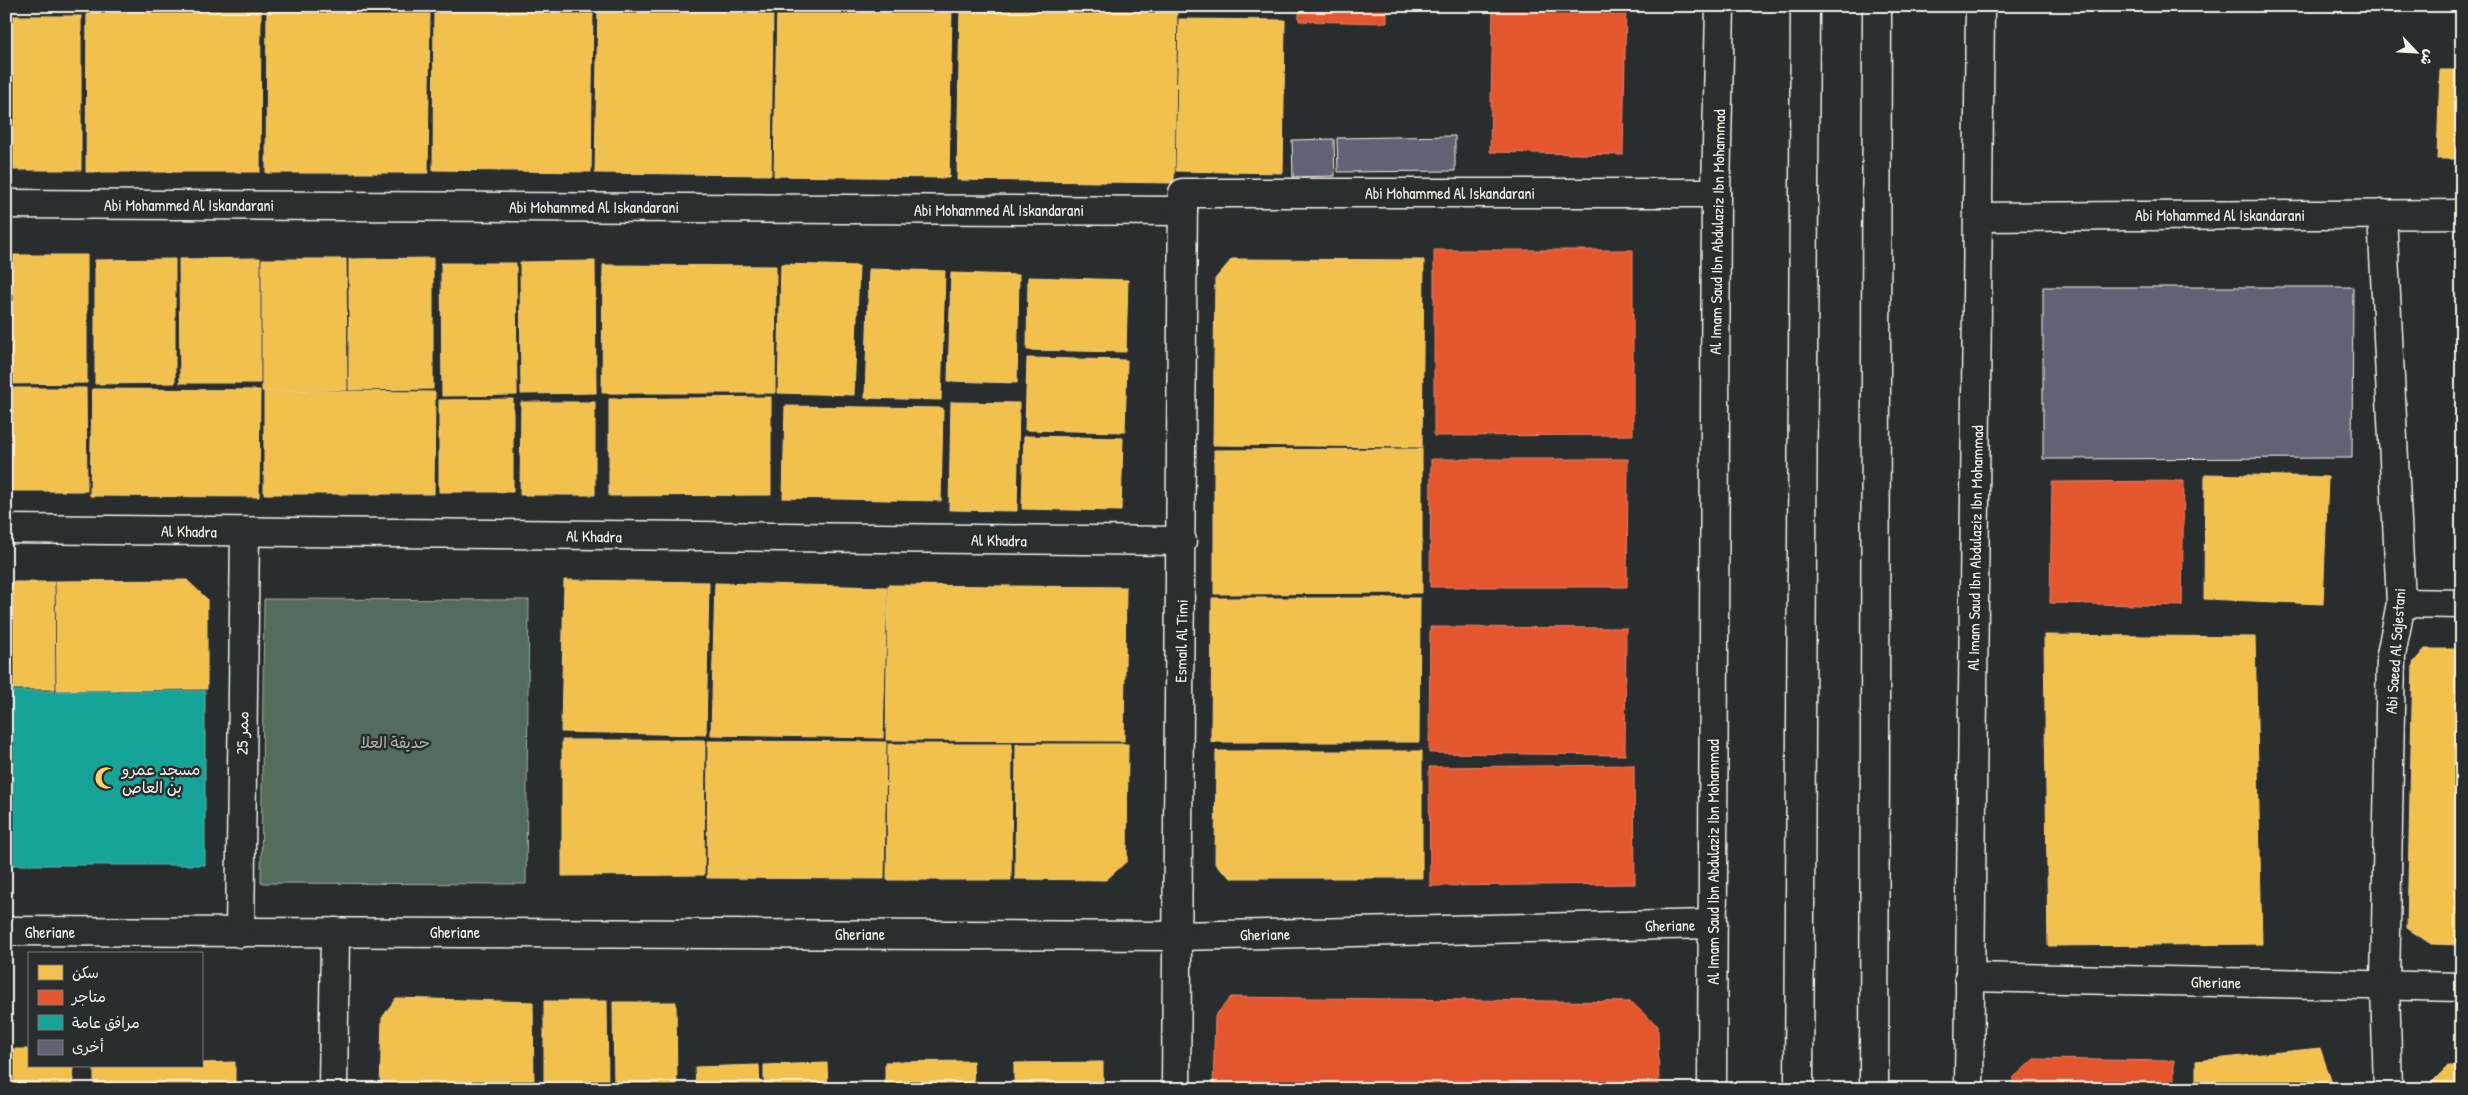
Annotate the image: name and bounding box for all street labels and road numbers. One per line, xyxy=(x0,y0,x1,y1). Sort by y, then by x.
street label: Al Imam Saud Ibn Abdulaziz Ibn Mohammad xyxy=(1704,109,1730,355)
street label: Abi Mohammed Al Iskandarani xyxy=(1365,182,1535,204)
street label: Abi Mohammed Al Iskandarani xyxy=(104,194,274,216)
street label: Abi Mohammed Al Iskandarani xyxy=(509,196,679,218)
street label: Abi Mohammed Al Iskandarani xyxy=(914,199,1084,221)
street label: Abi Mohammed Al Iskandarani xyxy=(2135,204,2305,226)
street label: Al Imam Saud Ibn Abdulaziz Ibn Mohammad xyxy=(1962,425,1988,671)
street label: Al Khadra xyxy=(161,520,217,542)
street label: Al Khadra xyxy=(566,525,622,547)
street label: Al Khadra xyxy=(971,529,1027,551)
street label: Abi Saeed Al Sajestani xyxy=(2380,587,2410,715)
street label: Esmail Al Timi xyxy=(1169,599,1193,683)
street label: ممر 25 xyxy=(231,711,253,755)
street label: Al Imam Saud Ibn Abdulaziz Ibn Mohammad xyxy=(1702,739,1724,985)
street label: Gheriane xyxy=(1645,914,1696,936)
street label: Gheriane xyxy=(25,921,76,943)
street label: Gheriane xyxy=(430,921,481,943)
street label: Gheriane xyxy=(835,923,886,945)
street label: Gheriane xyxy=(1240,923,1291,945)
street label: Gheriane xyxy=(2191,971,2242,993)

